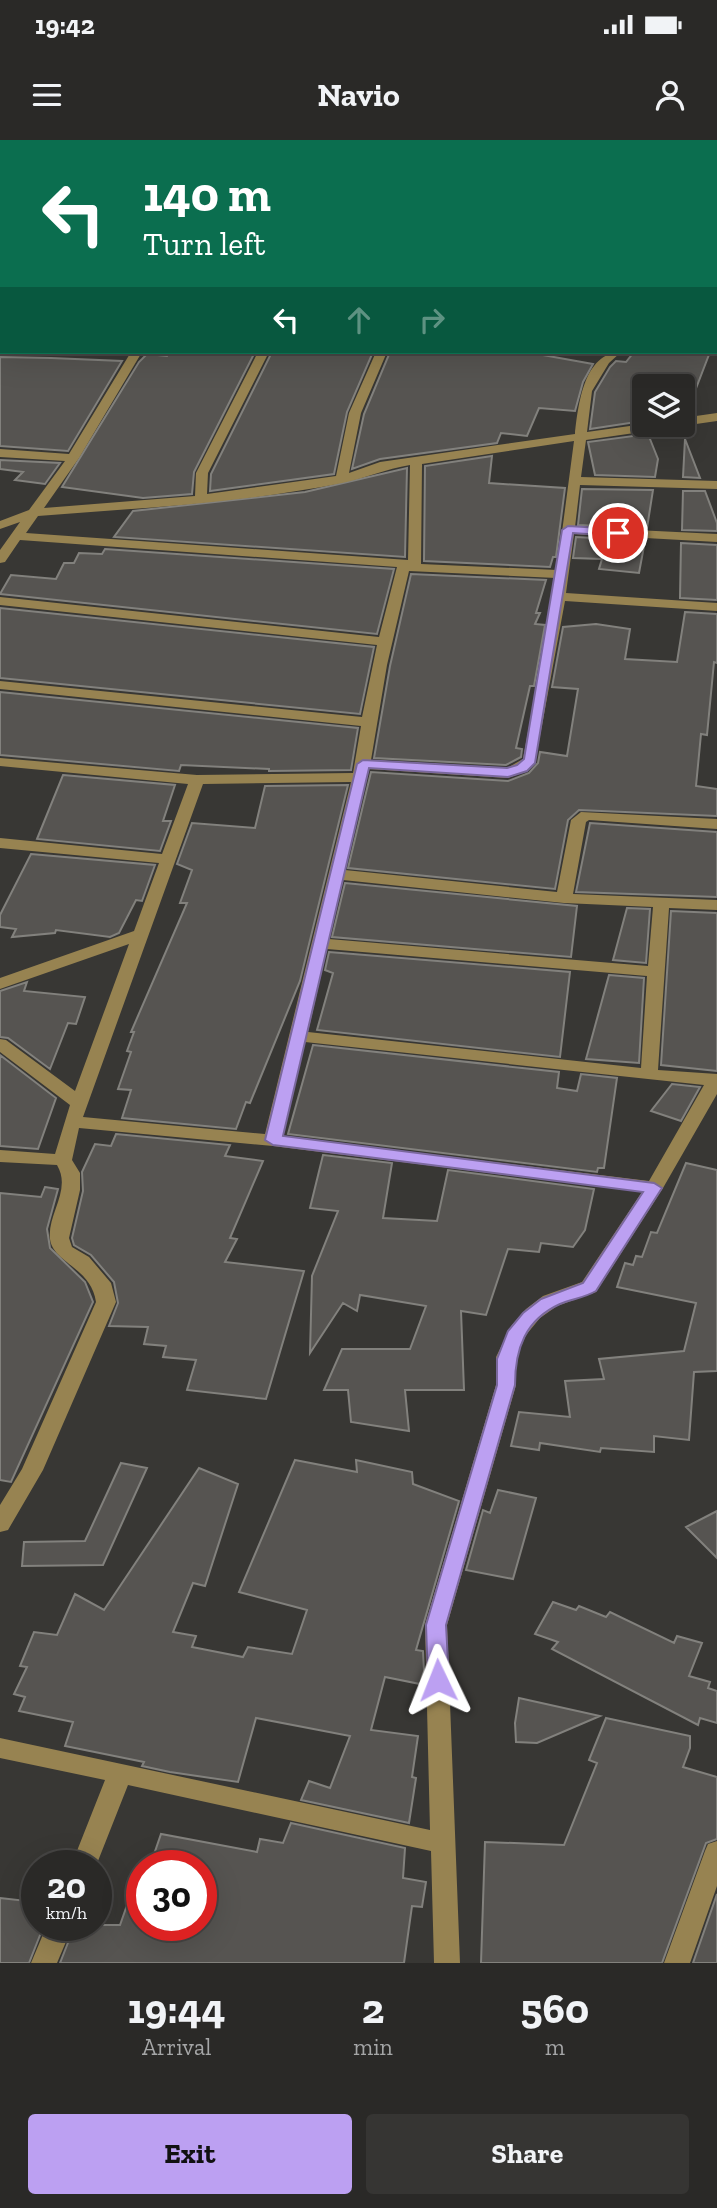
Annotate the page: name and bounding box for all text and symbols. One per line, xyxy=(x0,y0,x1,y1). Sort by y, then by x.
text: 19:42 xyxy=(35,9,95,41)
icon: menu xyxy=(28,76,66,114)
text: Navio xyxy=(317,76,400,114)
icon: person xyxy=(651,76,689,114)
text: 140 m xyxy=(143,165,271,224)
icon: left xyxy=(28,168,119,259)
text: Turn left xyxy=(143,225,265,263)
icon: left xyxy=(267,301,305,339)
icon: ahead xyxy=(340,301,378,339)
icon: right xyxy=(413,301,451,339)
map controls xyxy=(632,374,695,437)
button: layers xyxy=(632,374,695,437)
pin xyxy=(588,503,648,563)
icon: arrive xyxy=(599,514,637,552)
position arrow xyxy=(401,1643,475,1717)
speed limit sign: 30 xyxy=(126,1850,217,1941)
text: 20 xyxy=(47,1865,86,1907)
text: km/h xyxy=(46,1902,87,1924)
text: 19:44 xyxy=(128,1983,226,2034)
text: 2 xyxy=(362,1983,384,2034)
text: 560 xyxy=(521,1983,589,2034)
text: Arrival xyxy=(142,2033,211,2061)
text: min xyxy=(353,2033,393,2061)
text: m xyxy=(545,2033,565,2061)
button: Exit xyxy=(28,2114,352,2194)
button: Share xyxy=(366,2114,689,2194)

